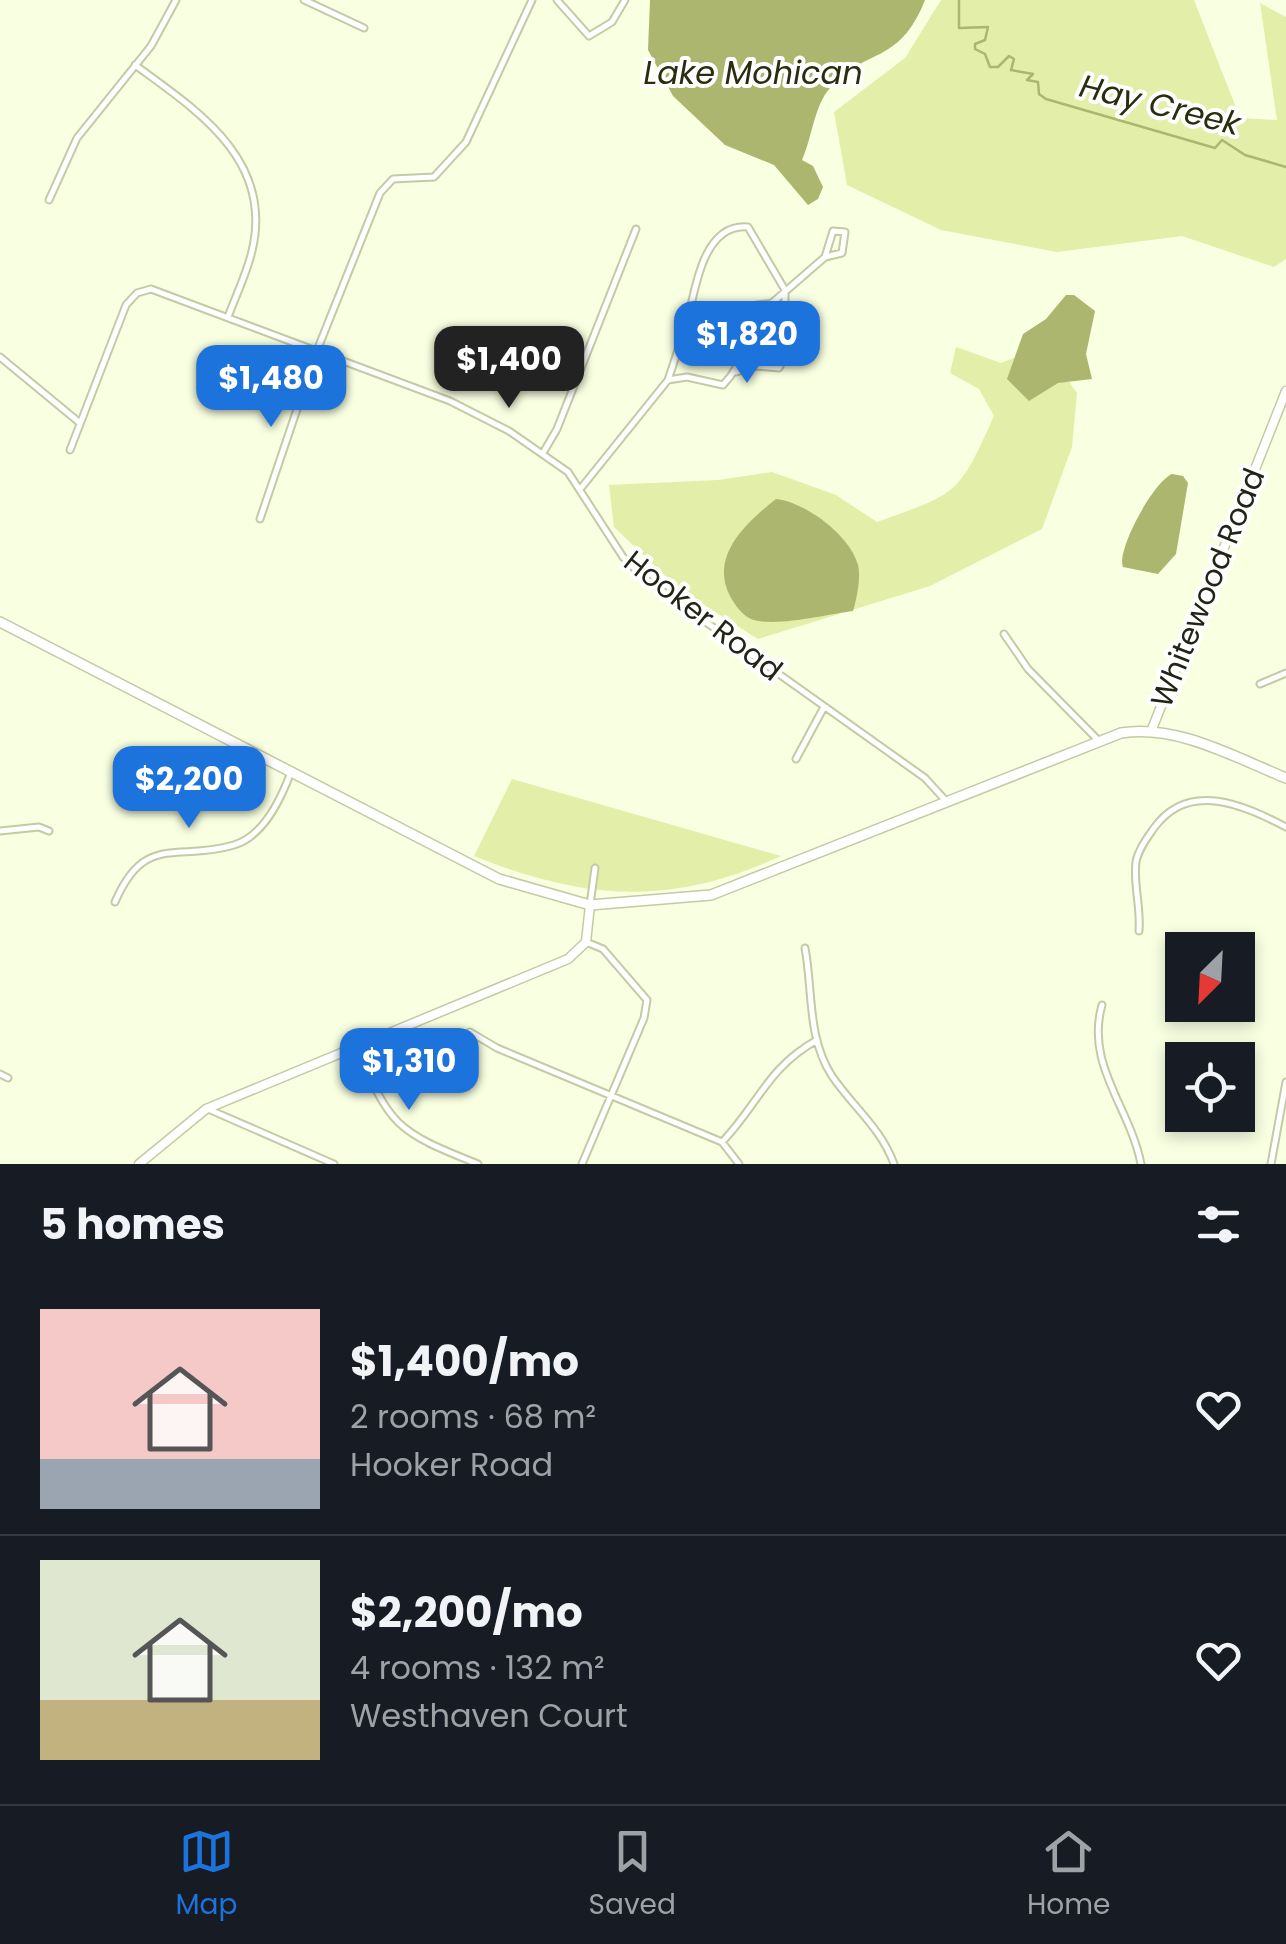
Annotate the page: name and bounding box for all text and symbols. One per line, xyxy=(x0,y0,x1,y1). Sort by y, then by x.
water label: Lake Mohican xyxy=(643,50,863,95)
water label: Hay Creek xyxy=(1075,63,1247,147)
pin: $1,820 xyxy=(666,301,828,386)
text: $1,820 xyxy=(696,311,798,356)
pin: $1,400 xyxy=(428,326,590,411)
text: $1,400 xyxy=(456,336,562,381)
pin: $1,480 xyxy=(190,345,352,430)
text: $1,480 xyxy=(218,355,324,400)
street label: Whitewood Road xyxy=(1140,462,1275,714)
street label: Hooker Road xyxy=(615,540,792,691)
pin: $2,200 xyxy=(108,746,270,831)
text: $2,200 xyxy=(135,756,243,801)
north arrow xyxy=(1165,932,1255,1022)
map controls xyxy=(1165,932,1255,1132)
pin: $1,310 xyxy=(328,1028,490,1113)
text: $1,310 xyxy=(362,1038,456,1083)
button: locate xyxy=(1165,1042,1255,1132)
text: 5 homes xyxy=(40,1195,225,1254)
icon: filters xyxy=(1191,1197,1246,1252)
text: $1,400/mo xyxy=(350,1332,579,1391)
icon: home xyxy=(120,1349,240,1469)
icon: heart xyxy=(1191,1382,1246,1437)
text: 2 rooms · 68 m² xyxy=(350,1394,596,1439)
text: Hooker Road xyxy=(350,1442,553,1487)
text: $2,200/mo xyxy=(350,1583,583,1642)
icon: home xyxy=(120,1600,240,1720)
icon: heart xyxy=(1191,1633,1246,1688)
text: 4 rooms · 132 m² xyxy=(350,1645,605,1690)
text: Westhaven Court xyxy=(350,1693,628,1738)
tab: Map xyxy=(176,1824,237,1926)
tab: Saved xyxy=(589,1824,676,1926)
tab: Home xyxy=(1027,1824,1110,1926)

